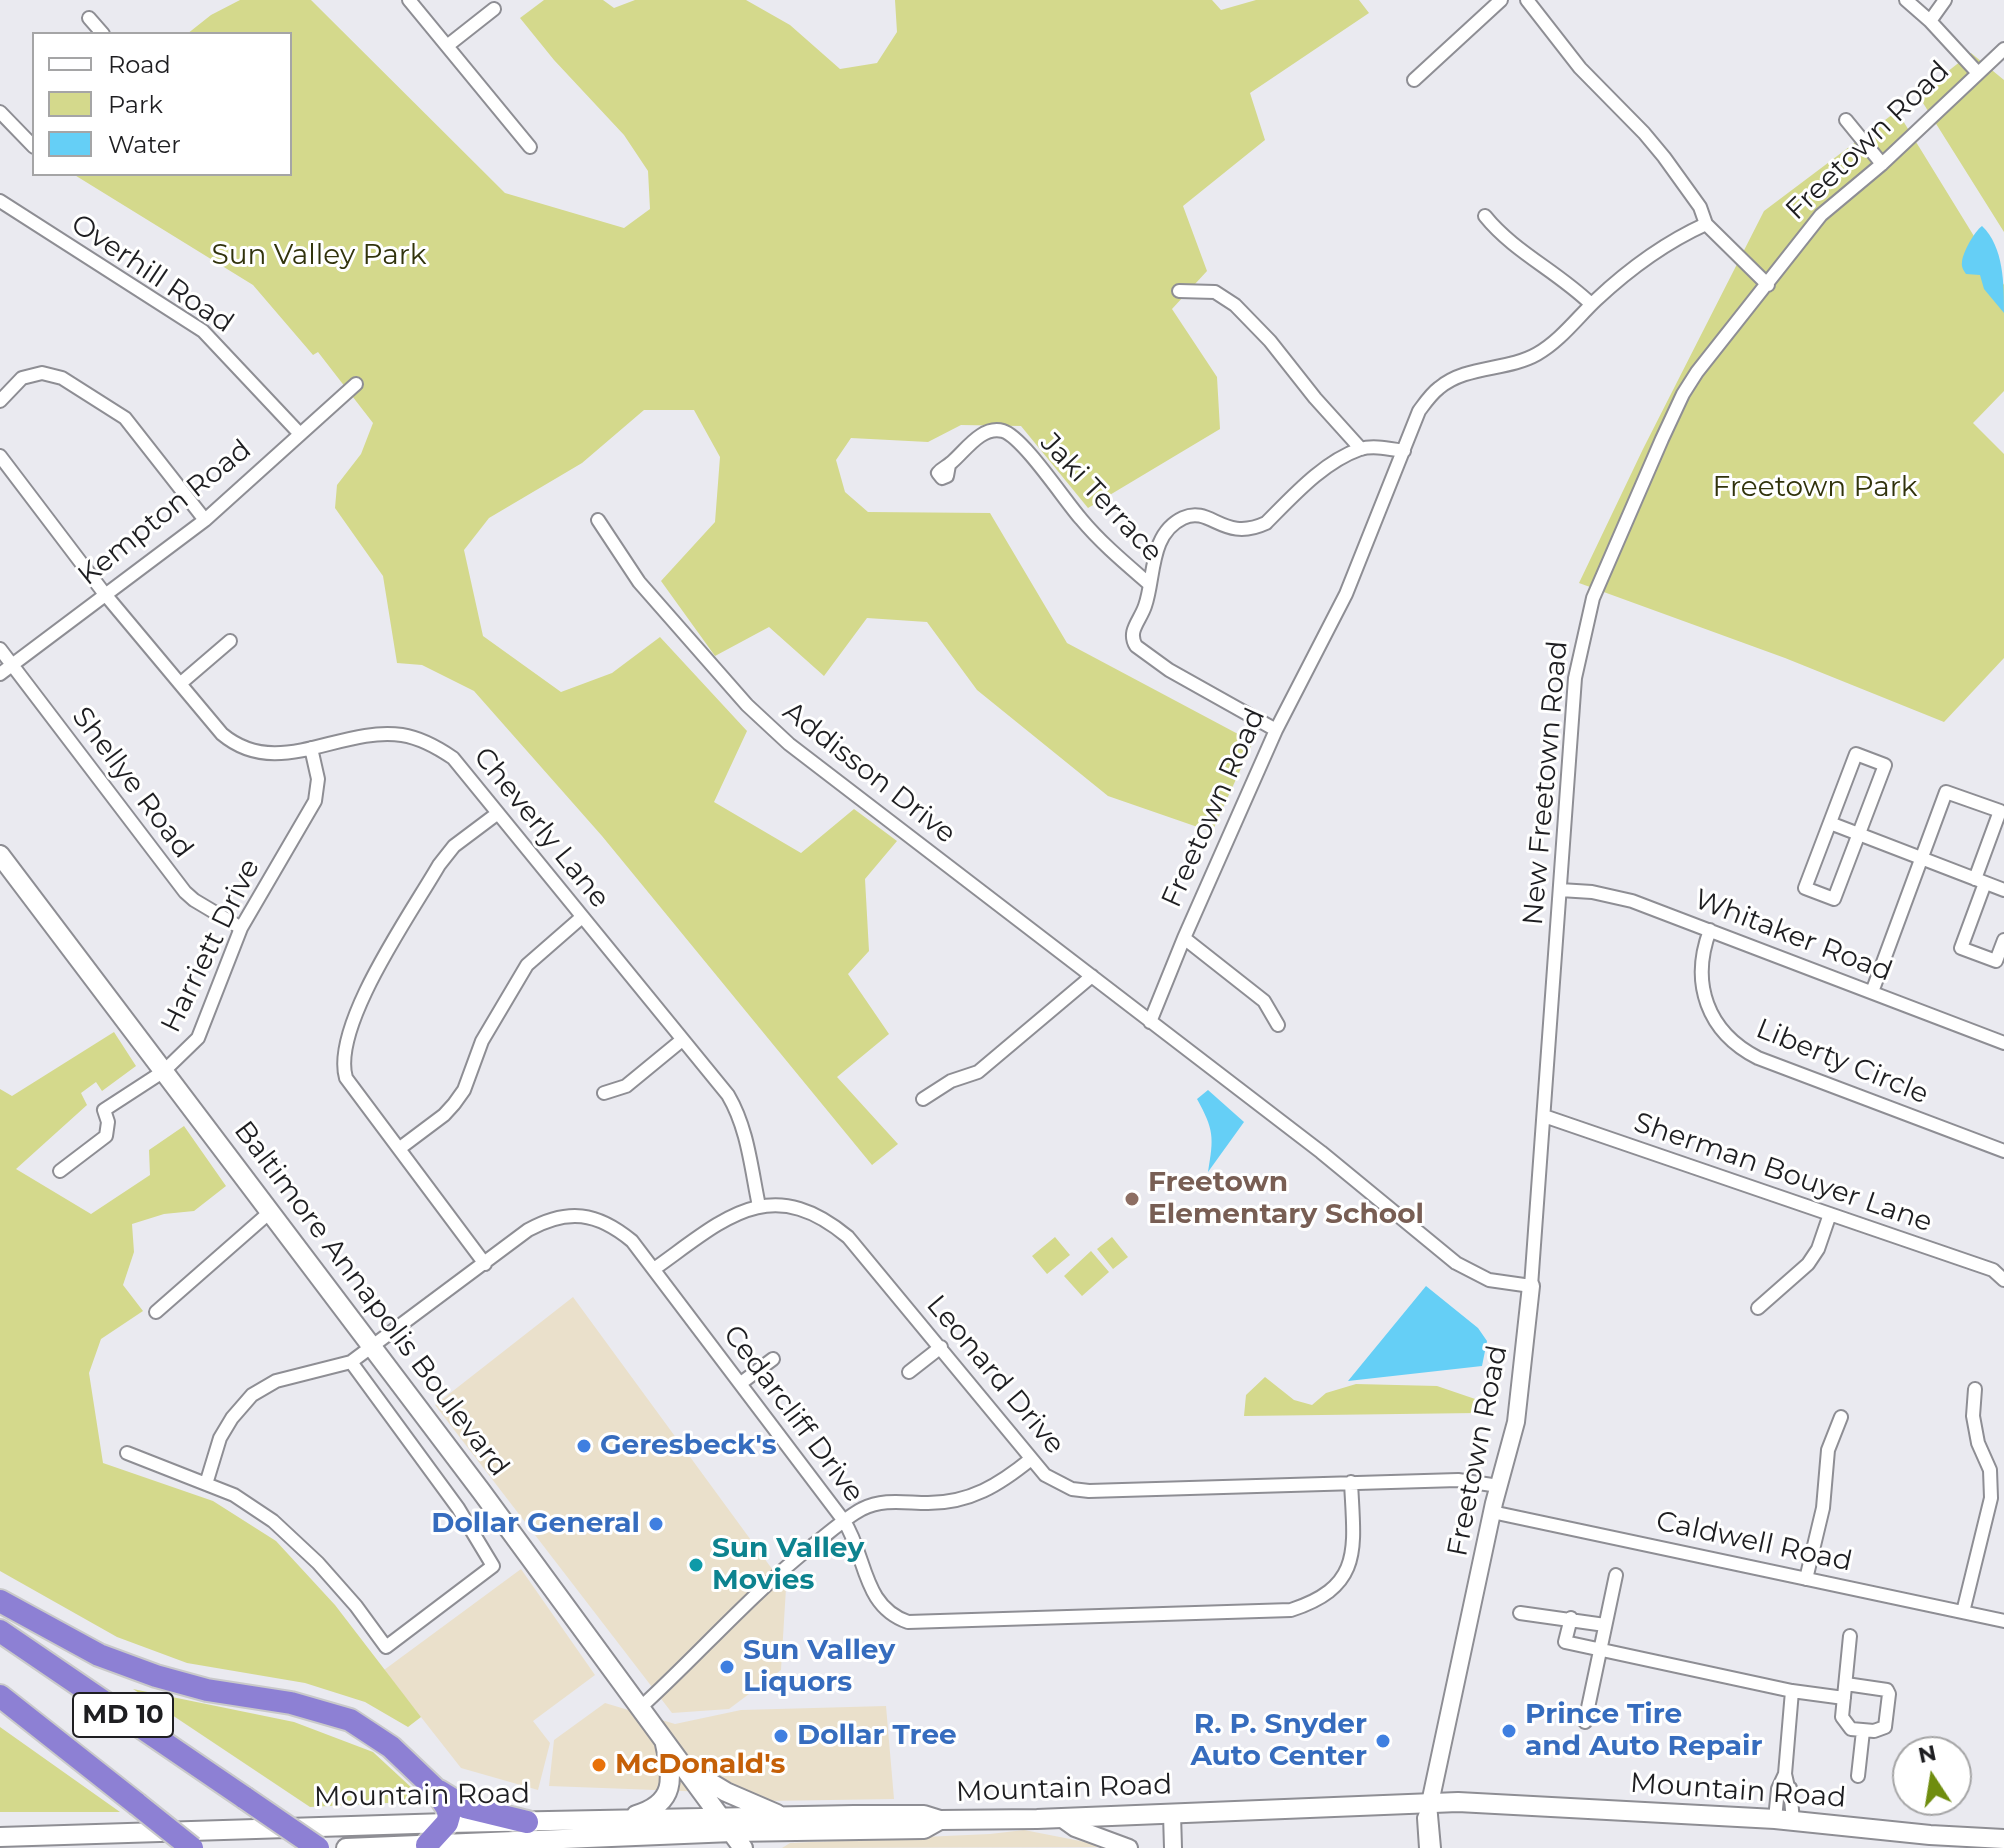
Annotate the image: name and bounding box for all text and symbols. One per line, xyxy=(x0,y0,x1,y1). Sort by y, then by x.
legend xyxy=(32,32,292,176)
text: Road xyxy=(108,50,171,79)
street label: Freetown Road xyxy=(1779,55,1957,227)
text: Park xyxy=(108,90,163,119)
text: Water xyxy=(108,130,181,159)
street label: Overhill Road xyxy=(65,207,239,341)
park label: Sun Valley Park xyxy=(211,239,427,273)
street label: Jaki Terrace xyxy=(1033,427,1169,569)
street label: Kempton Road xyxy=(72,433,258,593)
park label: Freetown Park xyxy=(1713,471,1917,505)
street label: New Freetown Road xyxy=(1517,639,1575,927)
street label: Addisson Drive xyxy=(776,695,962,851)
street label: Shellye Road xyxy=(64,701,200,865)
street label: Freetown Road xyxy=(1155,703,1273,913)
street label: Cheverly Lane xyxy=(466,741,616,915)
street label: Harriett Drive xyxy=(155,854,267,1038)
street label: Whitaker Road xyxy=(1689,883,1897,989)
street label: Liberty Circle xyxy=(1751,1012,1933,1112)
street label: Sherman Bouyer Lane xyxy=(1630,1106,1936,1240)
street label: Baltimore Annapolis Boulevard xyxy=(226,1115,516,1483)
place label: Freetown Elementary School xyxy=(1148,1166,1424,1232)
marker: Freetown Elementary School xyxy=(1123,1190,1141,1208)
street label: Leonard Drive xyxy=(919,1289,1071,1461)
street label: Cedarcliff Drive xyxy=(716,1319,870,1509)
street label: Freetown Road xyxy=(1441,1343,1515,1559)
place label: Geresbeck's xyxy=(600,1429,777,1463)
marker: Geresbeck's xyxy=(575,1437,593,1455)
street label: Caldwell Road xyxy=(1653,1505,1855,1579)
place label: Dollar General xyxy=(431,1507,640,1541)
marker: Dollar General xyxy=(647,1515,665,1533)
place label: Sun Valley Movies xyxy=(712,1532,864,1598)
marker: Sun Valley Movies xyxy=(687,1556,705,1574)
place label: Sun Valley Liquors xyxy=(743,1634,895,1700)
marker: Sun Valley Liquors xyxy=(718,1658,736,1676)
road number: MD 10 xyxy=(73,1693,173,1737)
place label: Prince Tire and Auto Repair xyxy=(1525,1698,1762,1764)
place label: R. P. Snyder Auto Center xyxy=(1190,1708,1367,1774)
place label: Dollar Tree xyxy=(797,1719,957,1753)
marker: Prince Tire and Auto Repair xyxy=(1500,1722,1518,1740)
marker: Dollar Tree xyxy=(772,1727,790,1745)
marker: R. P. Snyder Auto Center xyxy=(1374,1732,1392,1750)
north arrow xyxy=(1892,1736,1972,1816)
text: N xyxy=(1916,1739,1939,1769)
place label: McDonald's xyxy=(615,1748,785,1782)
marker: McDonald's xyxy=(590,1756,608,1774)
street label: Mountain Road xyxy=(1629,1767,1847,1815)
street label: Mountain Road xyxy=(955,1768,1173,1810)
street label: Mountain Road xyxy=(314,1777,530,1815)

